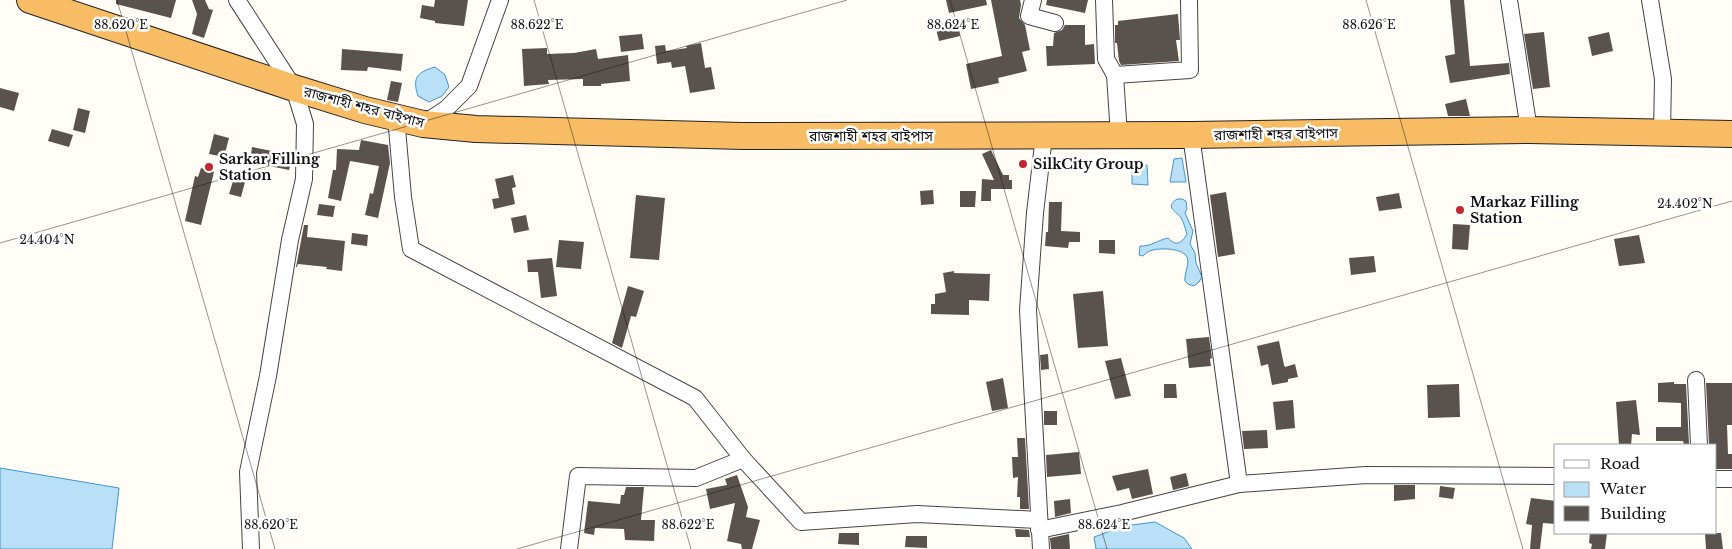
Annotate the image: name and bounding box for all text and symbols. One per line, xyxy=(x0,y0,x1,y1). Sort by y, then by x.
text: 88.620°E xyxy=(94,17,148,32)
text: 88.622°E xyxy=(511,17,564,32)
text: 88.624°E xyxy=(927,17,979,32)
text: 88.626°E xyxy=(1342,17,1396,32)
street label: রাজশাহী শহর বাইপাস xyxy=(301,82,426,132)
street label: রাজশাহী শহর বাইপাস xyxy=(1213,124,1338,144)
street label: রাজশাহী শহর বাইপাস xyxy=(808,127,933,145)
place label: Sarkar Filling Station xyxy=(219,150,320,184)
place label: SilkCity Group xyxy=(1033,155,1144,173)
marker: SilkCity Group xyxy=(1017,158,1029,170)
marker: Sarkar Filling Station xyxy=(203,161,215,173)
place label: Markaz Filling Station xyxy=(1470,193,1579,227)
text: 24.402°N xyxy=(1657,196,1713,211)
marker: Markaz Filling Station xyxy=(1454,204,1466,216)
text: 24.404°N xyxy=(20,232,75,247)
legend xyxy=(1554,444,1717,534)
text: Road xyxy=(1600,454,1640,473)
text: Water xyxy=(1599,479,1647,498)
text: Building xyxy=(1600,504,1667,523)
text: 88.620°E xyxy=(244,517,298,532)
text: 88.622°E xyxy=(662,517,715,532)
text: 88.624°E xyxy=(1078,517,1130,532)

